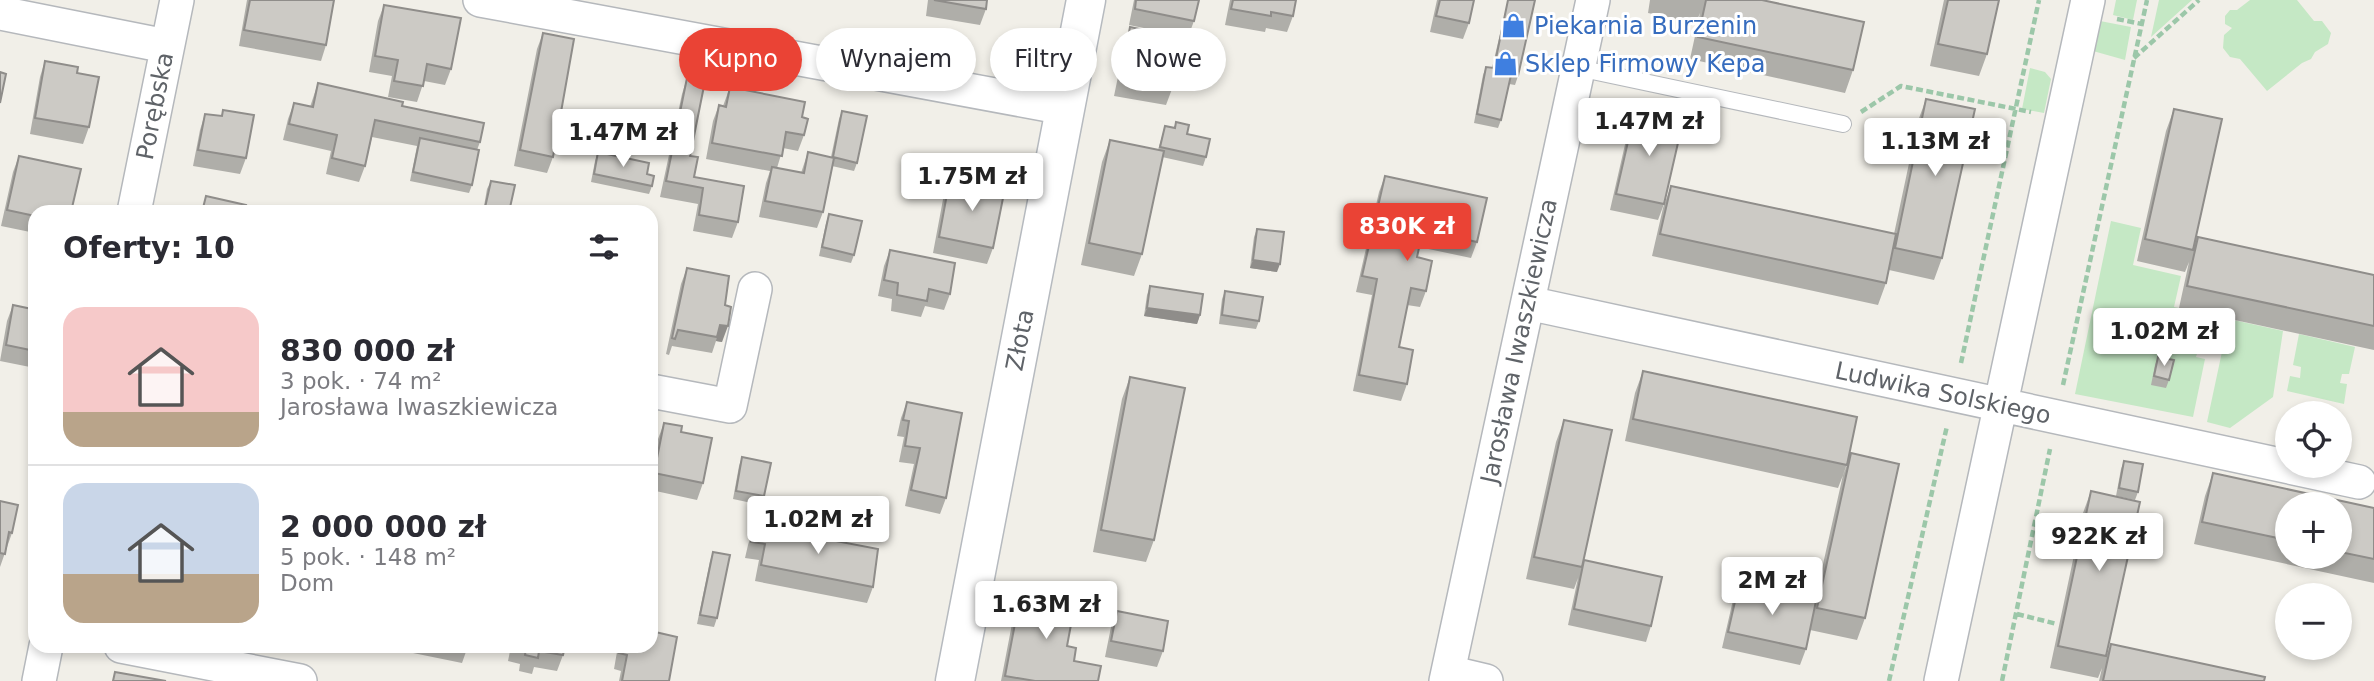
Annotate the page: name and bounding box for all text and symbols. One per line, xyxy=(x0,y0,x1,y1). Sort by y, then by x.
shop icon: Piekarnia Burzenin xyxy=(1500,12,1528,40)
place label: Piekarnia Burzenin xyxy=(1534,12,1757,40)
chip: Kupno xyxy=(679,28,802,91)
chip: Wynajem xyxy=(816,28,976,91)
chip: Filtry xyxy=(990,28,1097,91)
chip: Nowe xyxy=(1111,28,1226,91)
street label: Porębska xyxy=(131,50,179,162)
shop icon: Sklep Firmowy Kepa xyxy=(1491,50,1519,78)
place label: Sklep Firmowy Kepa xyxy=(1525,50,1765,78)
pin: 1.47M zł xyxy=(1577,99,1721,158)
text: 1.47M zł xyxy=(1594,108,1704,134)
pin: 1.47M zł xyxy=(551,110,695,169)
pin: 1.13M zł xyxy=(1863,118,2007,178)
text: 1.47M zł xyxy=(568,119,678,145)
text: 1.13M zł xyxy=(1880,128,1990,154)
pin: 1.75M zł xyxy=(900,154,1044,213)
text: 1.75M zł xyxy=(917,163,1027,189)
street label: Jarosława Iwaszkiewicza xyxy=(1475,196,1563,488)
pin: 830K zł xyxy=(1342,204,1472,263)
text: 830K zł xyxy=(1359,213,1455,239)
icon: filters xyxy=(585,228,623,266)
text: Oferty: 10 xyxy=(63,230,235,265)
street label: Złota xyxy=(1000,307,1040,373)
pin: 1.02M zł xyxy=(2092,308,2236,368)
text: 1.02M zł xyxy=(2109,318,2219,344)
text: 830 000 zł xyxy=(280,333,455,368)
icon: home xyxy=(119,335,203,419)
street label: Ludwika Solskiego xyxy=(1833,356,2053,430)
text: 3 pok. · 74 m² xyxy=(280,368,441,394)
text: Jarosława Iwaszkiewicza xyxy=(280,394,558,420)
map controls xyxy=(2275,401,2352,660)
button: locate xyxy=(2275,401,2352,478)
button: + xyxy=(2275,492,2352,569)
pin: 1.02M zł xyxy=(746,496,890,556)
text: 1.02M zł xyxy=(763,506,873,532)
text: 2 000 000 zł xyxy=(280,509,486,544)
icon: home xyxy=(119,511,203,595)
pin: 922K zł xyxy=(2034,514,2164,573)
text: 922K zł xyxy=(2051,523,2147,549)
text: 5 pok. · 148 m² xyxy=(280,544,456,570)
pin: 2M zł xyxy=(1723,558,1821,617)
text: 2M zł xyxy=(1738,567,1806,593)
text: Dom xyxy=(280,570,334,596)
pin: 1.63M zł xyxy=(974,582,1118,641)
button: − xyxy=(2275,583,2352,660)
text: 1.63M zł xyxy=(991,591,1101,617)

